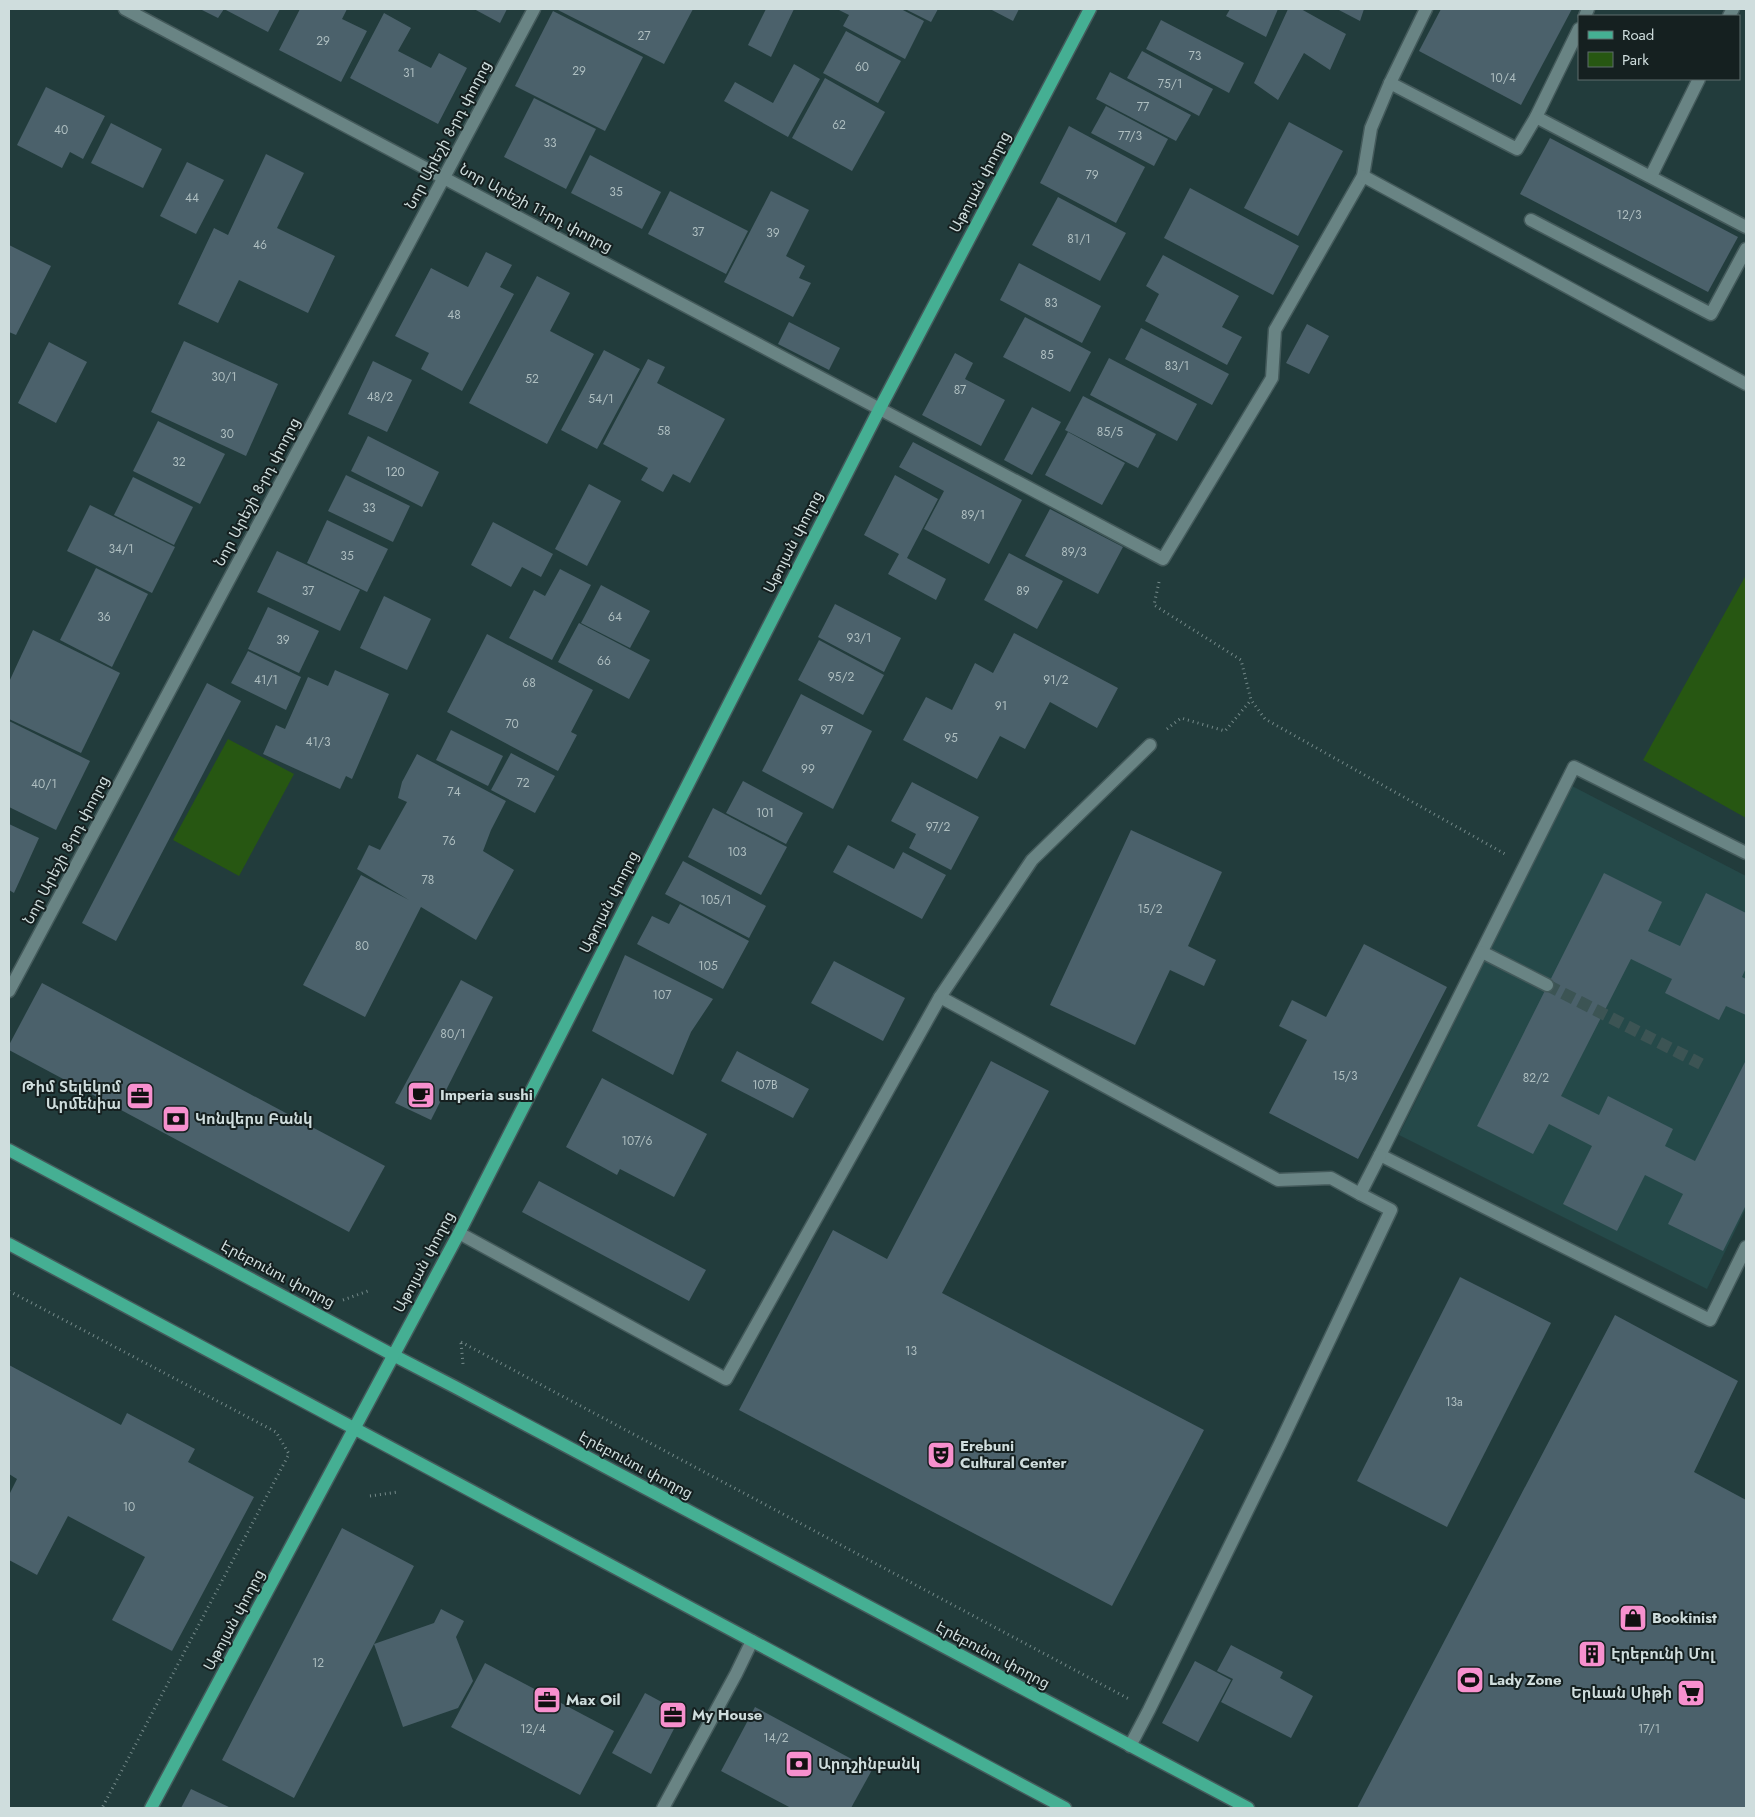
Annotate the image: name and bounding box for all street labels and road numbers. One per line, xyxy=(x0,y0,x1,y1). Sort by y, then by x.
street label: Նոր Արեշի 8-րդ փողոց xyxy=(399,57,497,213)
street label: Աթոյան փողոց xyxy=(944,127,1016,237)
street label: Նոր Արեշի 11-րդ փողոց xyxy=(455,158,617,258)
street label: Նոր Արեշի 8-րդ փողոց xyxy=(208,414,306,570)
street label: Աթոյան փողոց xyxy=(758,487,828,597)
street label: Նոր Արեշի 8-րդ փողոց xyxy=(17,772,115,928)
street label: Աթոյան փողոց xyxy=(574,847,644,957)
street label: Աթոյան փողոց xyxy=(388,1207,460,1317)
street label: Էրեբունու փողոց xyxy=(217,1235,339,1313)
street label: Էրեբունու փողոց xyxy=(575,1426,697,1504)
street label: Աթոյան փողոց xyxy=(198,1565,270,1675)
street label: Էրեբունու փողոց xyxy=(932,1616,1054,1694)

